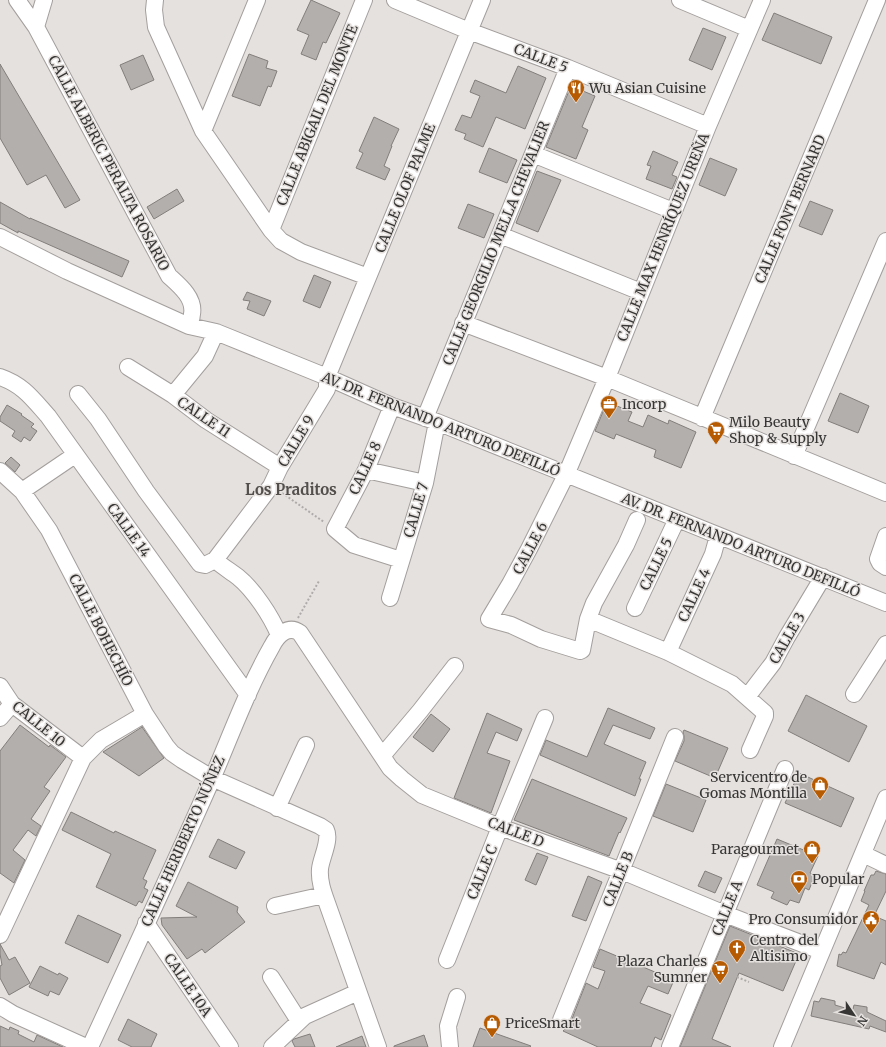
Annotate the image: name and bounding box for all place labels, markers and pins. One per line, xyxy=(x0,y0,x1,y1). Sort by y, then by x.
restaurant icon: Wu Asian Cuisine xyxy=(566,78,586,103)
place label: Wu Asian Cuisine xyxy=(588,79,706,97)
office icon: Incorp xyxy=(599,394,619,419)
place label: Incorp xyxy=(622,395,667,413)
place label: Milo Beauty Shop & Supply xyxy=(729,413,827,447)
supermarket icon: Milo Beauty Shop & Supply xyxy=(706,420,726,445)
place label: Servicentro de Gomas Montilla xyxy=(699,768,807,802)
shop icon: Servicentro de Gomas Montilla xyxy=(810,775,830,800)
shop icon: Paragourmet xyxy=(802,839,822,864)
place label: Paragourmet xyxy=(711,840,800,858)
bank icon: Popular xyxy=(789,869,809,894)
place label: Popular xyxy=(812,870,864,888)
public building icon: Pro Consumidor xyxy=(861,909,881,934)
place label: Pro Consumidor xyxy=(748,910,858,928)
place label: Centro del Altisimo xyxy=(749,931,819,965)
church icon: Centro del Altisimo xyxy=(727,938,747,963)
place label: Plaza Charles Sumner xyxy=(617,952,707,986)
supermarket icon: Plaza Charles Sumner xyxy=(710,959,730,984)
shop icon: PriceSmart xyxy=(482,1013,502,1038)
place label: PriceSmart xyxy=(505,1014,581,1032)

